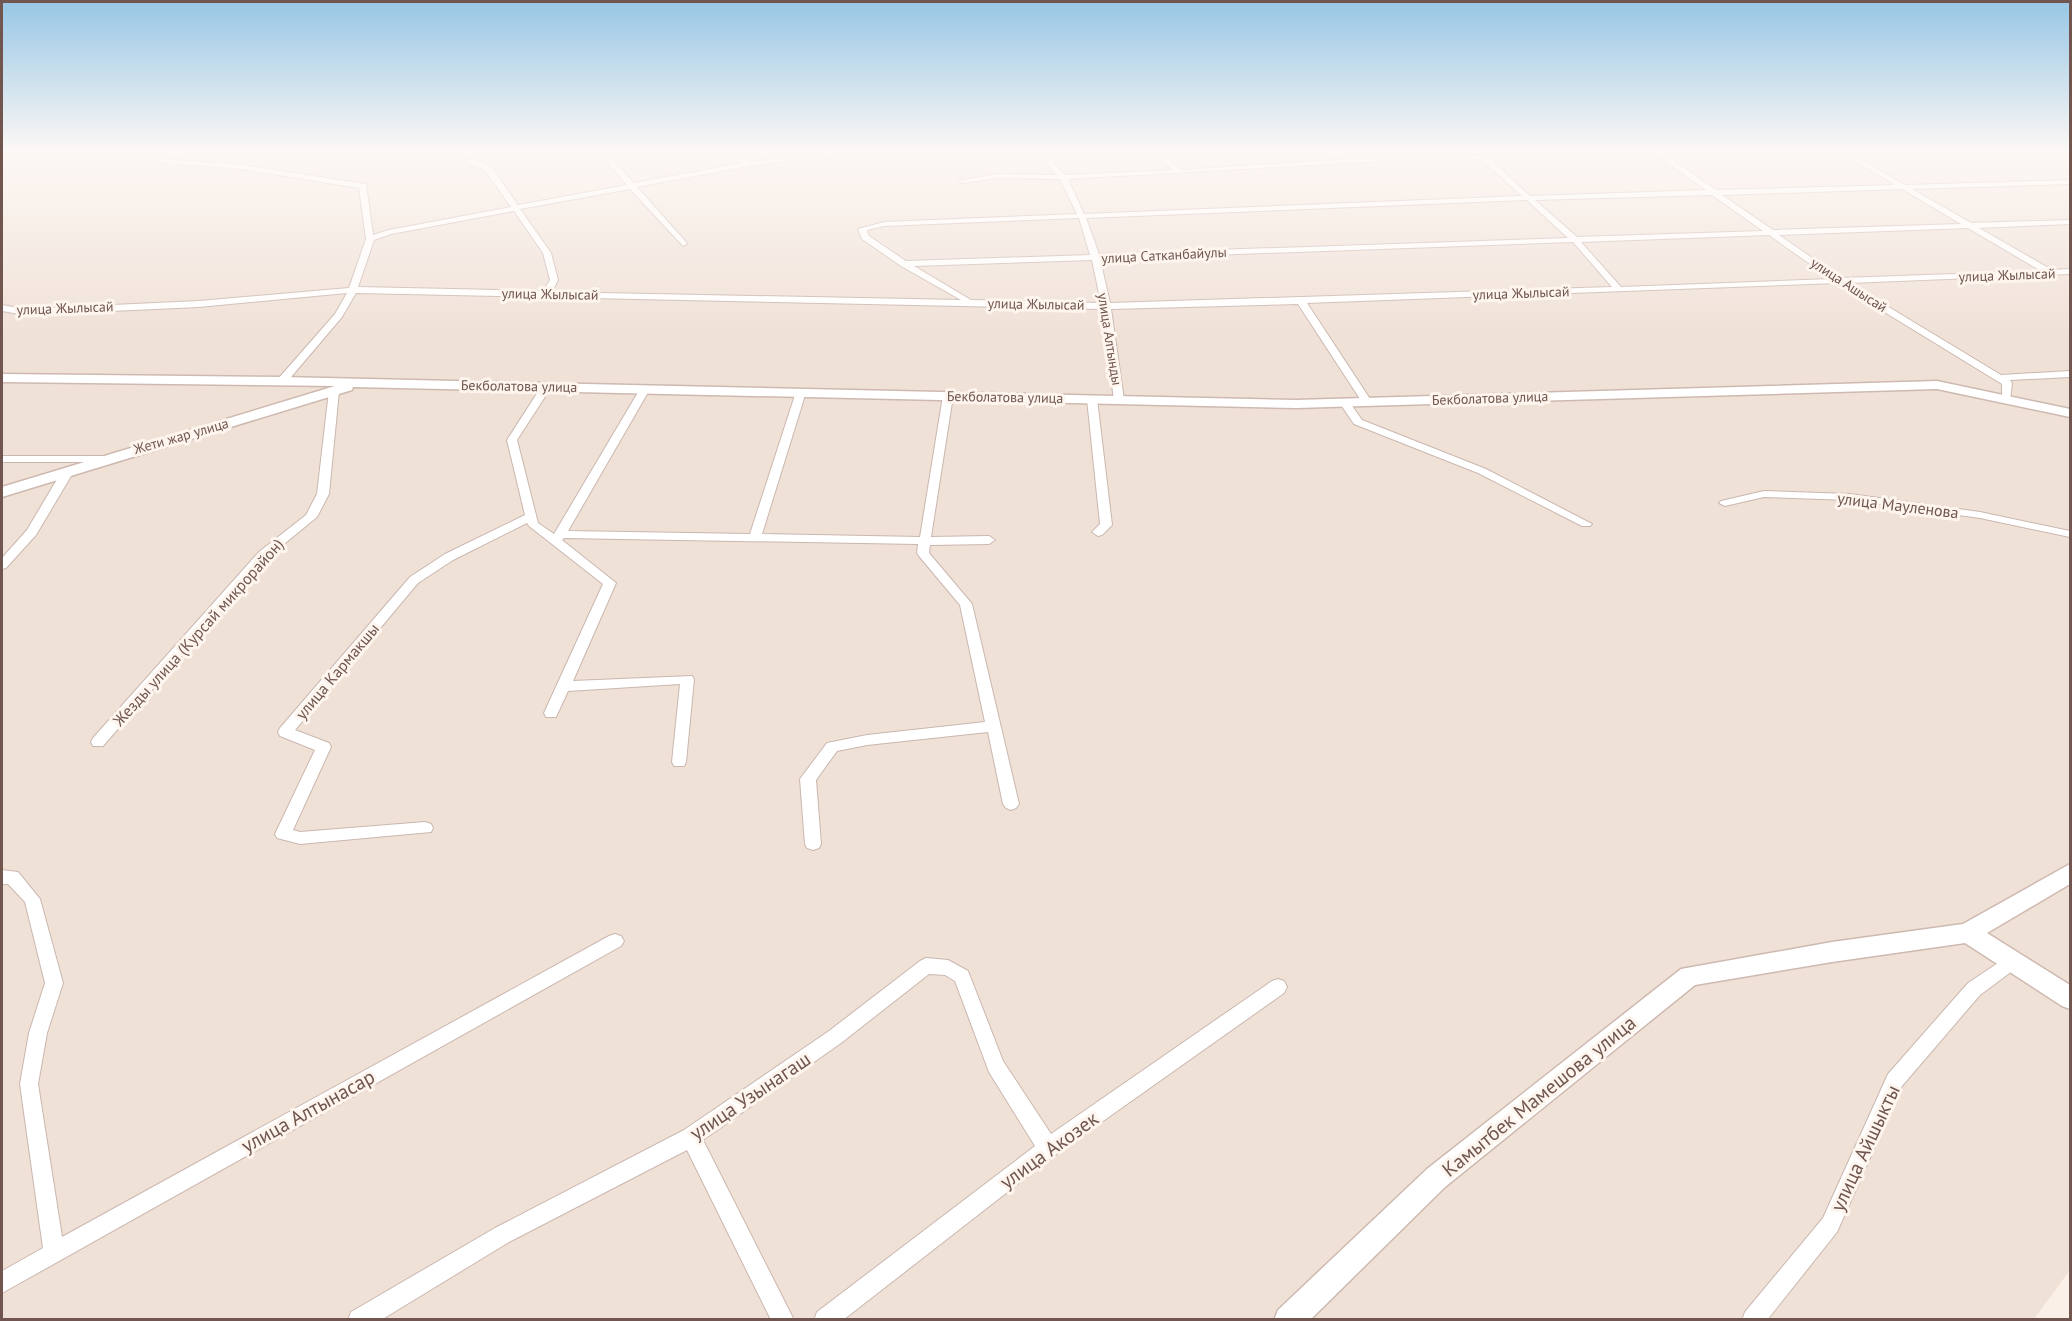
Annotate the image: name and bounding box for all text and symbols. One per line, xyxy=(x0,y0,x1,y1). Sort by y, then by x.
street label: улица Сатканбайулы xyxy=(1101,243,1227,267)
street label: улица Ашысай xyxy=(1807,254,1891,316)
street label: улица Жылысай xyxy=(1958,264,2056,286)
street label: улица Жылысай xyxy=(1472,282,1570,304)
street label: улица Жылысай xyxy=(501,284,599,304)
street label: улица Алтынды xyxy=(1094,292,1126,386)
street label: улица Жылысай xyxy=(987,294,1085,314)
street label: улица Жылысай xyxy=(16,297,114,319)
street label: Бекболатова улица xyxy=(461,376,577,396)
street label: Бекболатова улица xyxy=(947,387,1063,407)
street label: Бекболатова улица xyxy=(1431,387,1549,409)
street label: Жети жар улица xyxy=(130,414,231,458)
street label: улица Мауленова xyxy=(1836,488,1960,522)
street label: Жезды улица (Курсай микрорайон) xyxy=(108,534,288,731)
street label: улица Кармакшы xyxy=(291,619,383,723)
street label: Камытбек Мамешова улица xyxy=(1437,1010,1641,1182)
street label: улица Узынагаш xyxy=(685,1046,815,1146)
street label: улица Алтынасар xyxy=(237,1064,379,1158)
street label: улица Айшыкты xyxy=(1824,1080,1906,1216)
street label: улица Акозек xyxy=(994,1105,1104,1195)

